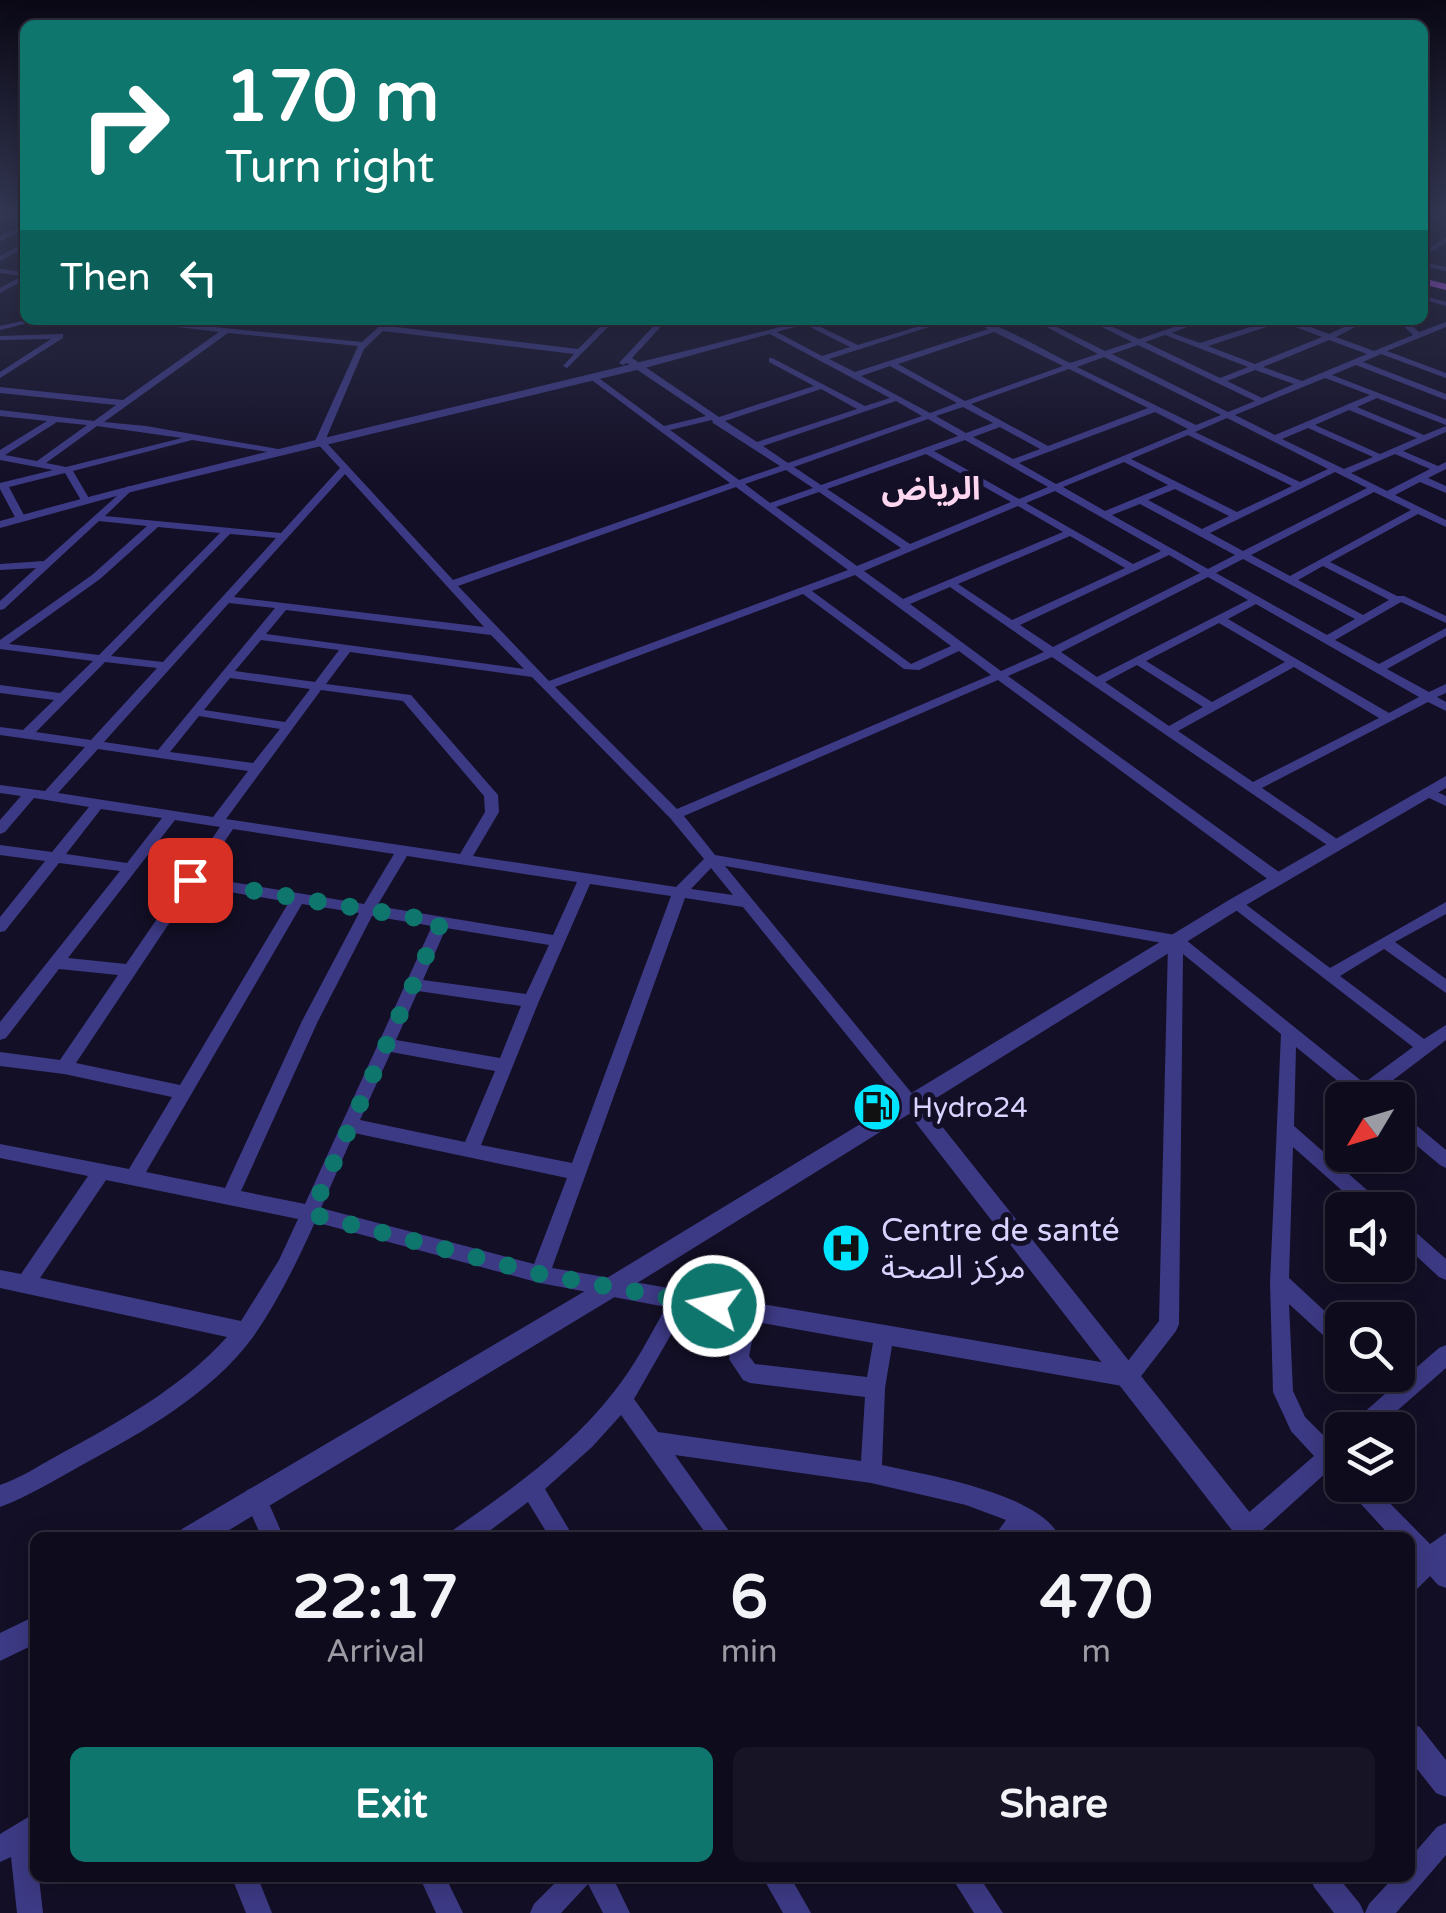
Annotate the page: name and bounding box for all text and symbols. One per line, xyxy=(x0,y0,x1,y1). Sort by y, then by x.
text: 170 m xyxy=(225,56,439,140)
icon: right xyxy=(60,60,190,190)
text: Turn right xyxy=(225,141,434,195)
icon: left xyxy=(171,250,226,305)
text: Then xyxy=(60,255,151,301)
district label: الرياض xyxy=(882,470,980,508)
pin xyxy=(148,838,233,923)
icon: arrive xyxy=(163,853,218,908)
fuel station icon: Hydro24 xyxy=(851,1081,903,1133)
north arrow xyxy=(1325,1082,1415,1172)
map controls xyxy=(1325,1082,1415,1502)
place label: Hydro24 xyxy=(912,1091,1028,1125)
button: sound xyxy=(1325,1192,1415,1282)
place label: Centre de santé مركز الصحة xyxy=(881,1212,1120,1287)
hospital icon: Centre de santé مركز الصحة xyxy=(820,1222,872,1274)
position arrow xyxy=(662,1254,766,1358)
button: search xyxy=(1325,1302,1415,1392)
button: layers xyxy=(1325,1412,1415,1502)
text: 22:17 xyxy=(292,1562,459,1634)
text: 6 xyxy=(730,1562,768,1634)
text: 470 xyxy=(1040,1562,1153,1634)
text: Arrival xyxy=(326,1633,425,1671)
text: min xyxy=(721,1633,778,1671)
text: m xyxy=(1082,1633,1111,1671)
button: Exit xyxy=(70,1747,713,1862)
button: Share xyxy=(733,1747,1375,1862)

